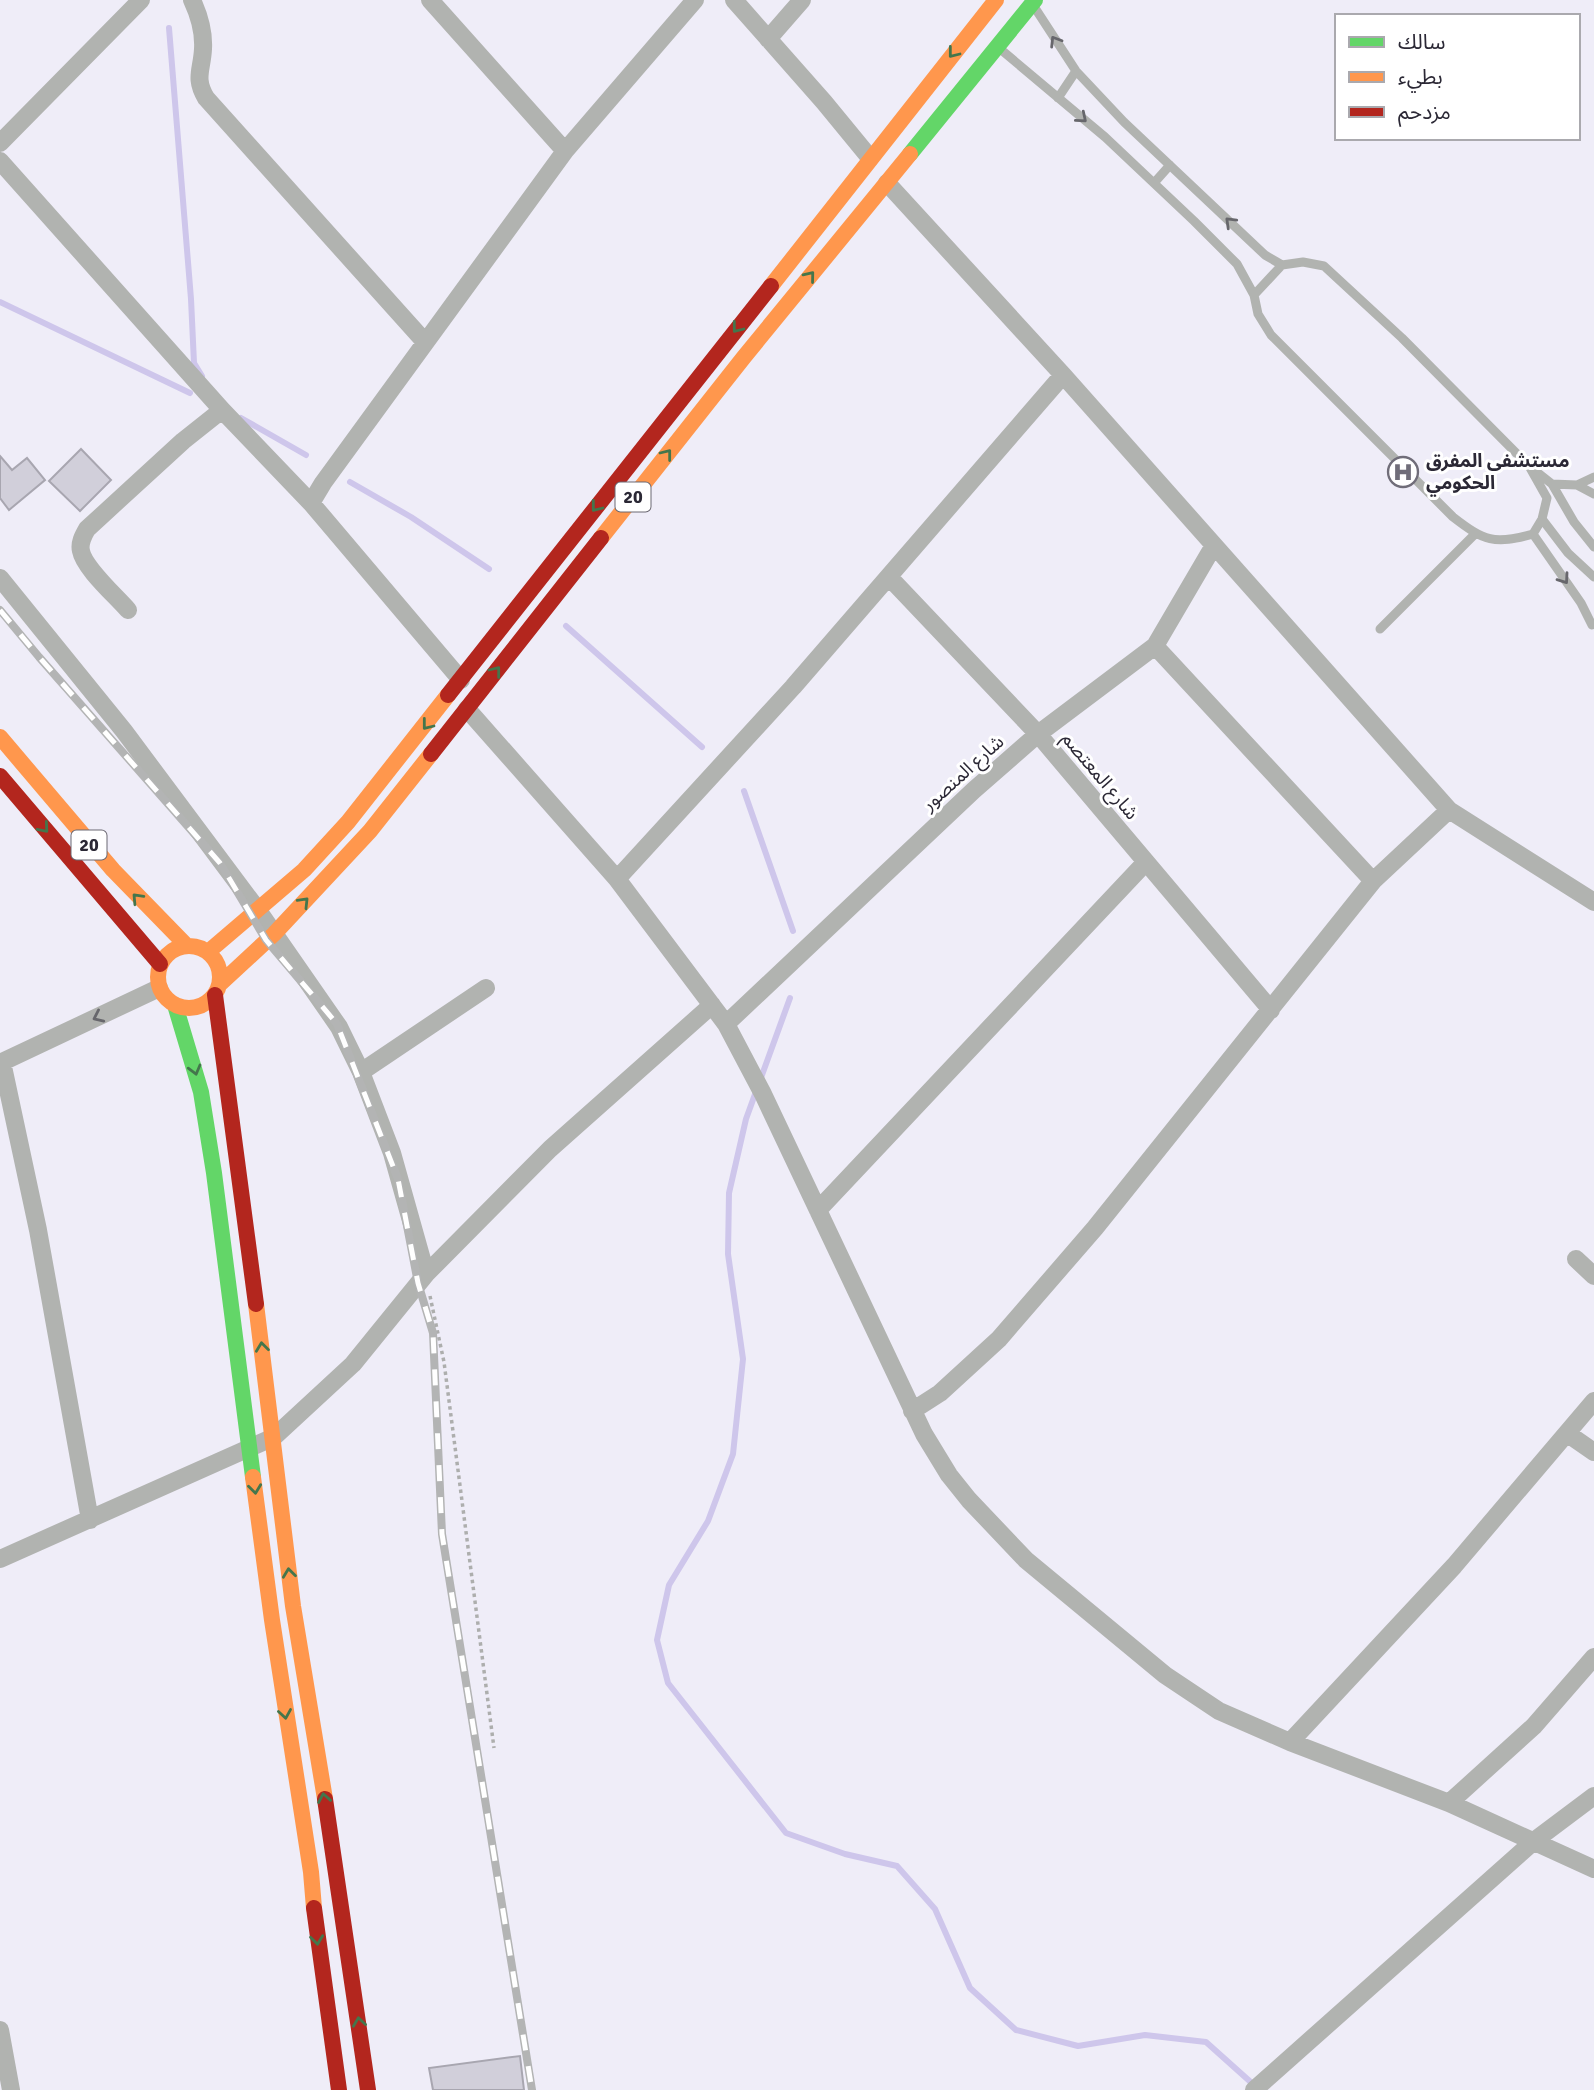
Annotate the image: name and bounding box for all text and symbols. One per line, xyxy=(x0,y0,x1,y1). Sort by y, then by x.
legend xyxy=(1335,14,1580,140)
text: سالك xyxy=(1398,29,1445,55)
one-way arrow xyxy=(1051,35,1064,48)
one-way arrow xyxy=(949,45,962,57)
text: بطيء xyxy=(1398,64,1443,93)
text: مزدحم xyxy=(1398,99,1451,127)
one-way arrow xyxy=(1074,110,1087,122)
one-way arrow xyxy=(1225,217,1238,230)
one-way arrow xyxy=(802,272,814,285)
one-way arrow xyxy=(732,320,745,333)
one-way arrow xyxy=(659,449,672,461)
place label: مستشفى المفرق الحكومي xyxy=(1426,449,1570,497)
hospital icon: مستشفى المفرق الحكومي xyxy=(1386,455,1420,489)
road number: 20 xyxy=(616,482,650,512)
one-way arrow xyxy=(592,499,605,512)
one-way arrow xyxy=(1556,571,1568,584)
one-way arrow xyxy=(488,666,501,679)
one-way arrow xyxy=(422,717,435,730)
street label: شارع المعتصم xyxy=(1055,727,1144,826)
street label: شارع المنصور xyxy=(916,730,1010,818)
one-way arrow xyxy=(36,820,48,833)
road number: 20 xyxy=(72,830,106,860)
one-way arrow xyxy=(133,893,146,906)
one-way arrow xyxy=(296,898,309,911)
one-way arrow xyxy=(93,1008,105,1022)
one-way arrow xyxy=(187,1064,201,1076)
one-way arrow xyxy=(255,1341,270,1353)
one-way arrow xyxy=(248,1483,263,1495)
one-way arrow xyxy=(282,1567,297,1579)
one-way arrow xyxy=(277,1709,292,1720)
one-way arrow xyxy=(317,1792,332,1803)
one-way arrow xyxy=(310,1934,325,1945)
one-way arrow xyxy=(351,2016,366,2028)

